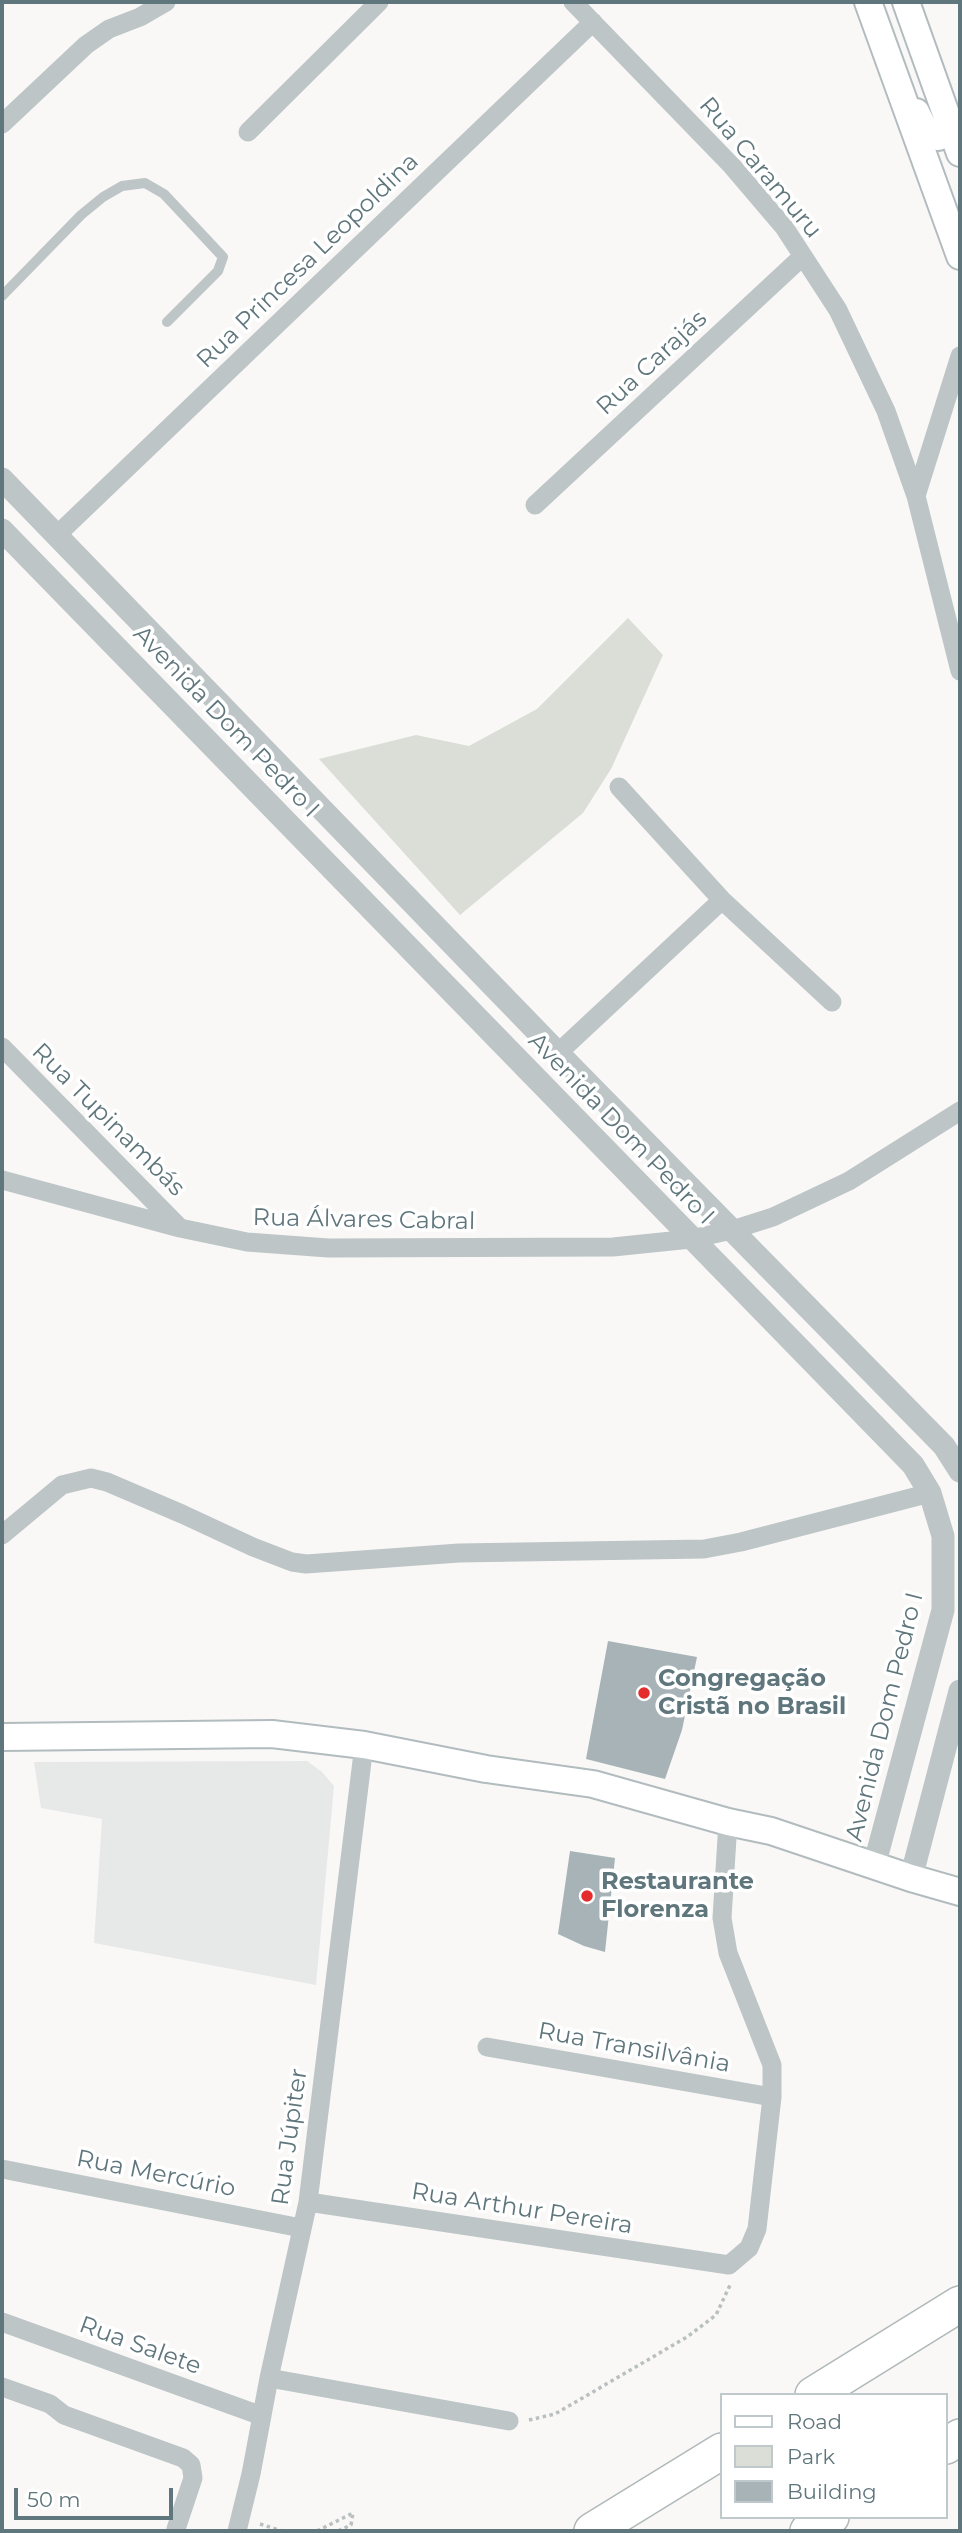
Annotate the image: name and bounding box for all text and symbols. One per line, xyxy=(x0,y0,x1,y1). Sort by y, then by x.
street label: Rua Caramuru xyxy=(693,92,827,244)
street label: Rua Princesa Leopoldina xyxy=(191,147,425,375)
street label: Rua Carajás xyxy=(591,305,713,421)
street label: Avenida Dom Pedro I xyxy=(127,620,325,824)
street label: Avenida Dom Pedro I xyxy=(522,1027,720,1231)
street label: Rua Tupinambás xyxy=(26,1038,190,1202)
street label: Rua Álvares Cabral xyxy=(252,1204,476,1236)
street label: Avenida Dom Pedro I xyxy=(840,1590,930,1844)
place label: Congregação Cristã no Brasil xyxy=(658,1665,846,1721)
marker: Congregação Cristã no Brasil xyxy=(636,1685,652,1701)
place label: Restaurante Florenza xyxy=(601,1868,754,1924)
marker: Restaurante Florenza xyxy=(579,1888,595,1904)
street label: Rua Transilvânia xyxy=(536,2017,732,2079)
street label: Rua Júpiter xyxy=(266,2067,314,2207)
street label: Rua Mercúrio xyxy=(74,2144,238,2204)
street label: Rua Arthur Pereira xyxy=(409,2177,635,2241)
street label: Rua Salete xyxy=(75,2311,205,2381)
legend xyxy=(720,2393,948,2519)
text: Road xyxy=(787,2409,842,2434)
text: Park xyxy=(787,2444,835,2469)
scale bar xyxy=(18,2474,177,2518)
text: Building xyxy=(787,2479,877,2504)
text: 50 m xyxy=(27,2487,81,2512)

